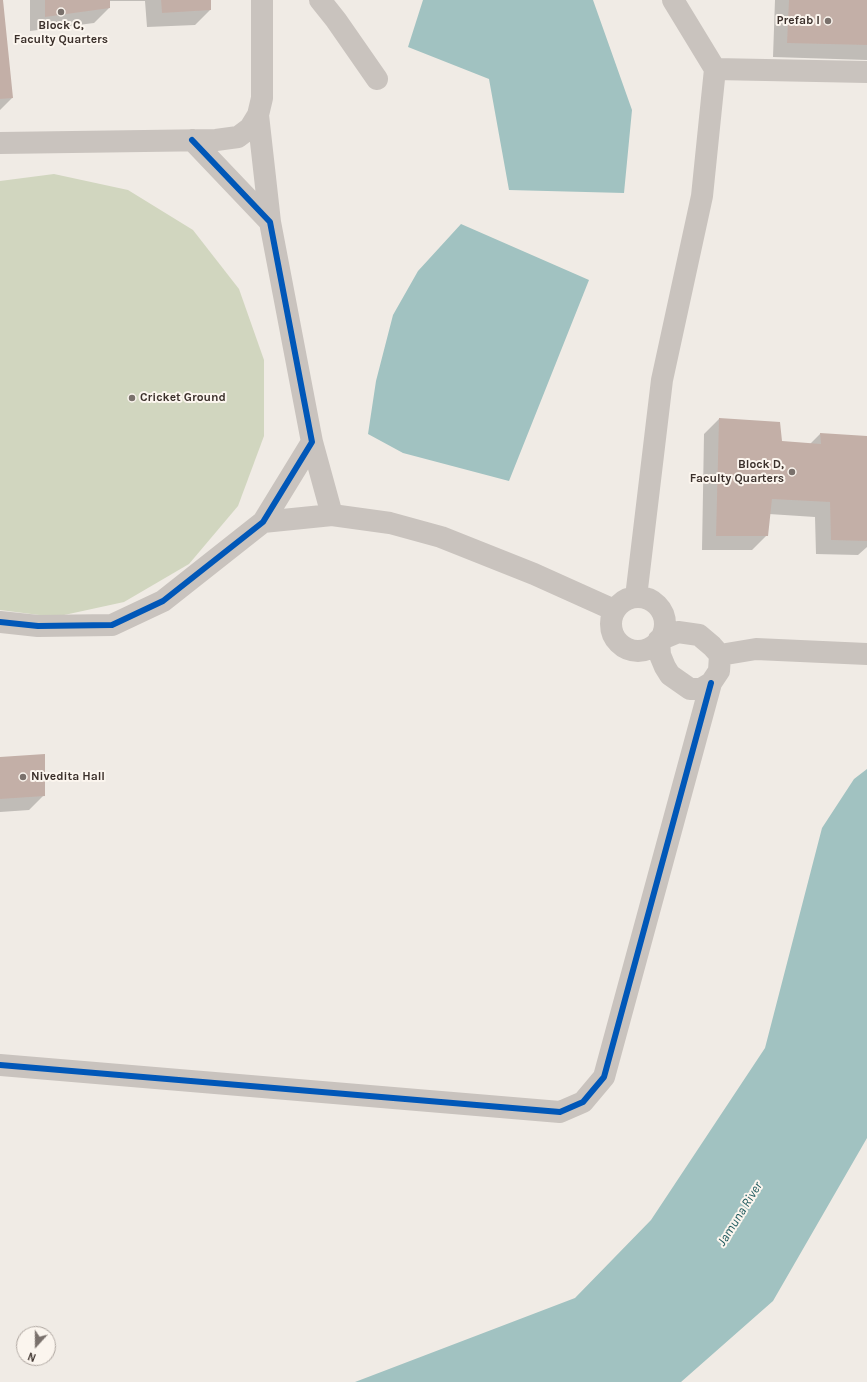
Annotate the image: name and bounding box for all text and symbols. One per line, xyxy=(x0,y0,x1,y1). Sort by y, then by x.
marker: Block C, Faculty Quarters xyxy=(56,7,66,17)
place label: Prefab I xyxy=(776,14,820,28)
marker: Prefab I xyxy=(823,16,833,26)
place label: Block C, Faculty Quarters xyxy=(14,19,108,47)
place label: Cricket Ground xyxy=(140,391,226,405)
marker: Cricket Ground xyxy=(127,393,137,403)
place label: Block D, Faculty Quarters xyxy=(690,458,784,486)
marker: Block D, Faculty Quarters xyxy=(787,467,797,477)
place label: Nivedita Hall xyxy=(31,770,105,784)
marker: Nivedita Hall xyxy=(18,772,28,782)
water label: Jamuna River xyxy=(714,1179,766,1249)
north arrow xyxy=(16,1326,56,1366)
text: N xyxy=(26,1349,38,1364)

